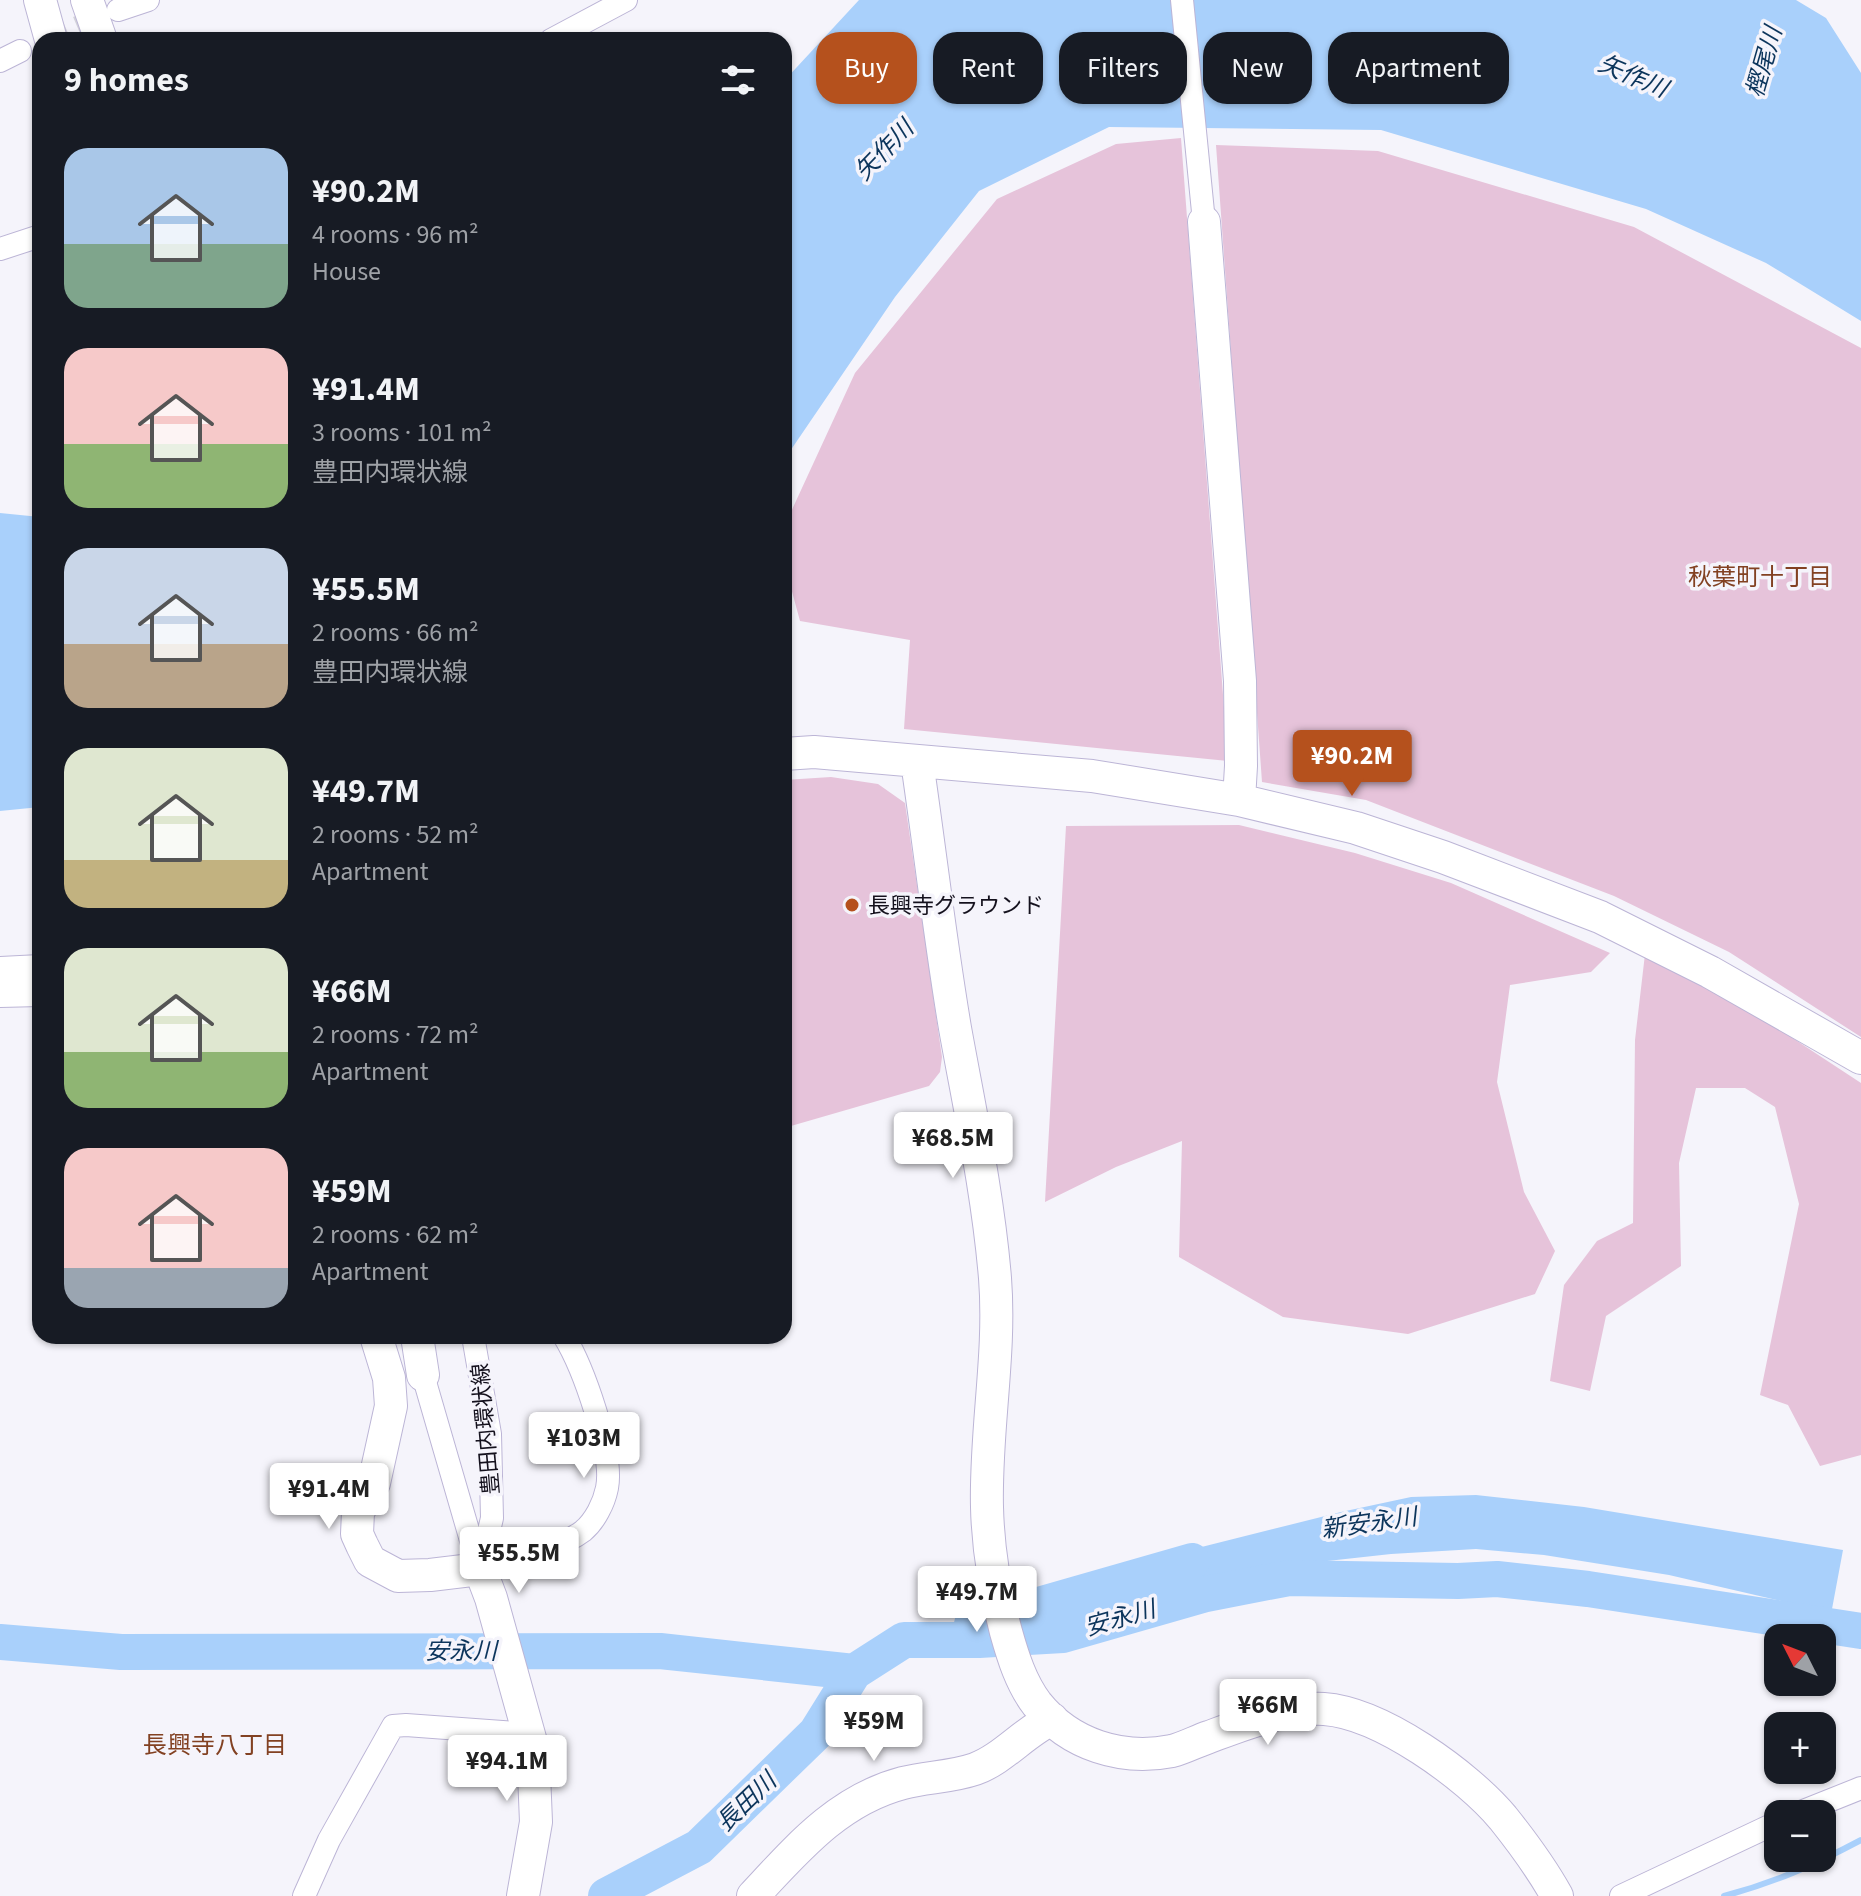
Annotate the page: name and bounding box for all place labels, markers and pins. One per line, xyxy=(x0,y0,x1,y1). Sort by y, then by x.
pin: ¥90.2M xyxy=(1287,730,1417,798)
place label: 長興寺グラウンド xyxy=(868,890,1044,922)
marker: 長興寺グラウンド xyxy=(843,896,861,914)
pin: ¥68.5M xyxy=(888,1112,1018,1180)
pin: ¥103M xyxy=(528,1412,640,1480)
pin: ¥91.4M xyxy=(264,1463,394,1531)
pin: ¥55.5M xyxy=(454,1527,584,1595)
pin: ¥49.7M xyxy=(912,1566,1042,1634)
pin: ¥66M xyxy=(1221,1679,1315,1747)
pin: ¥59M xyxy=(827,1695,921,1763)
pin: ¥94.1M xyxy=(442,1735,572,1803)

